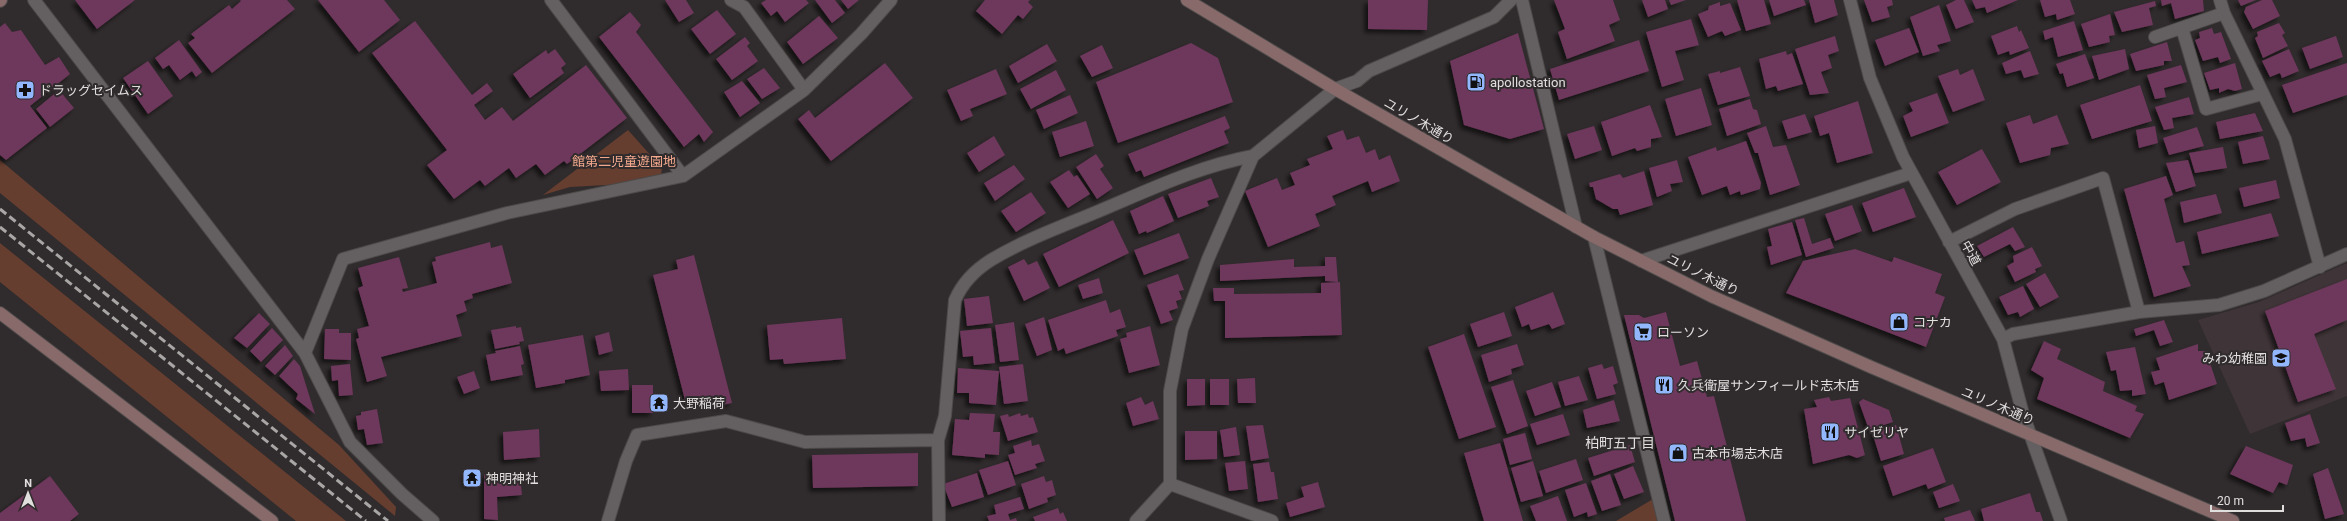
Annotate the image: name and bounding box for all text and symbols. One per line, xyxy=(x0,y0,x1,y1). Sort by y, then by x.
fuel station icon: apollostation xyxy=(1465,71,1487,93)
place label: apollostation xyxy=(1490,75,1566,90)
pharmacy icon: ドラッグセイムス xyxy=(14,79,36,101)
place label: ドラッグセイムス xyxy=(39,83,143,98)
street label: ユリノ木通り xyxy=(1381,95,1457,147)
park label: 館第二児童遊園地 xyxy=(572,154,676,169)
street label: 中道 xyxy=(1958,238,1984,268)
street label: ユリノ木通り xyxy=(1665,251,1741,299)
shop icon: コナカ xyxy=(1888,311,1910,333)
place label: コナカ xyxy=(1913,315,1952,330)
supermarket icon: ローソン xyxy=(1632,321,1654,343)
place label: ローソン xyxy=(1657,325,1709,340)
school or university icon: みわ幼稚園 xyxy=(2270,347,2292,369)
place label: みわ幼稚園 xyxy=(2202,351,2267,366)
restaurant icon: 久兵衛屋サンフィールド志木店 xyxy=(1653,374,1675,396)
place label: 久兵衛屋サンフィールド志木店 xyxy=(1678,378,1859,393)
street label: ユリノ木通り xyxy=(1959,384,2037,428)
temple icon: 大野稲荷 xyxy=(648,392,670,414)
place label: 大野稲荷 xyxy=(673,396,725,411)
restaurant icon: サイゼリヤ xyxy=(1819,421,1841,443)
place label: サイゼリヤ xyxy=(1844,425,1909,440)
district label: 柏町五丁目 xyxy=(1585,435,1655,451)
shop icon: 古本市場志木店 xyxy=(1667,442,1689,464)
place label: 古本市場志木店 xyxy=(1692,446,1783,461)
temple icon: 神明神社 xyxy=(461,467,483,489)
place label: 神明神社 xyxy=(486,471,538,486)
north arrow xyxy=(8,473,48,513)
text: N xyxy=(24,477,32,490)
scale bar xyxy=(2211,487,2283,513)
text: 20 m xyxy=(2217,494,2244,508)

